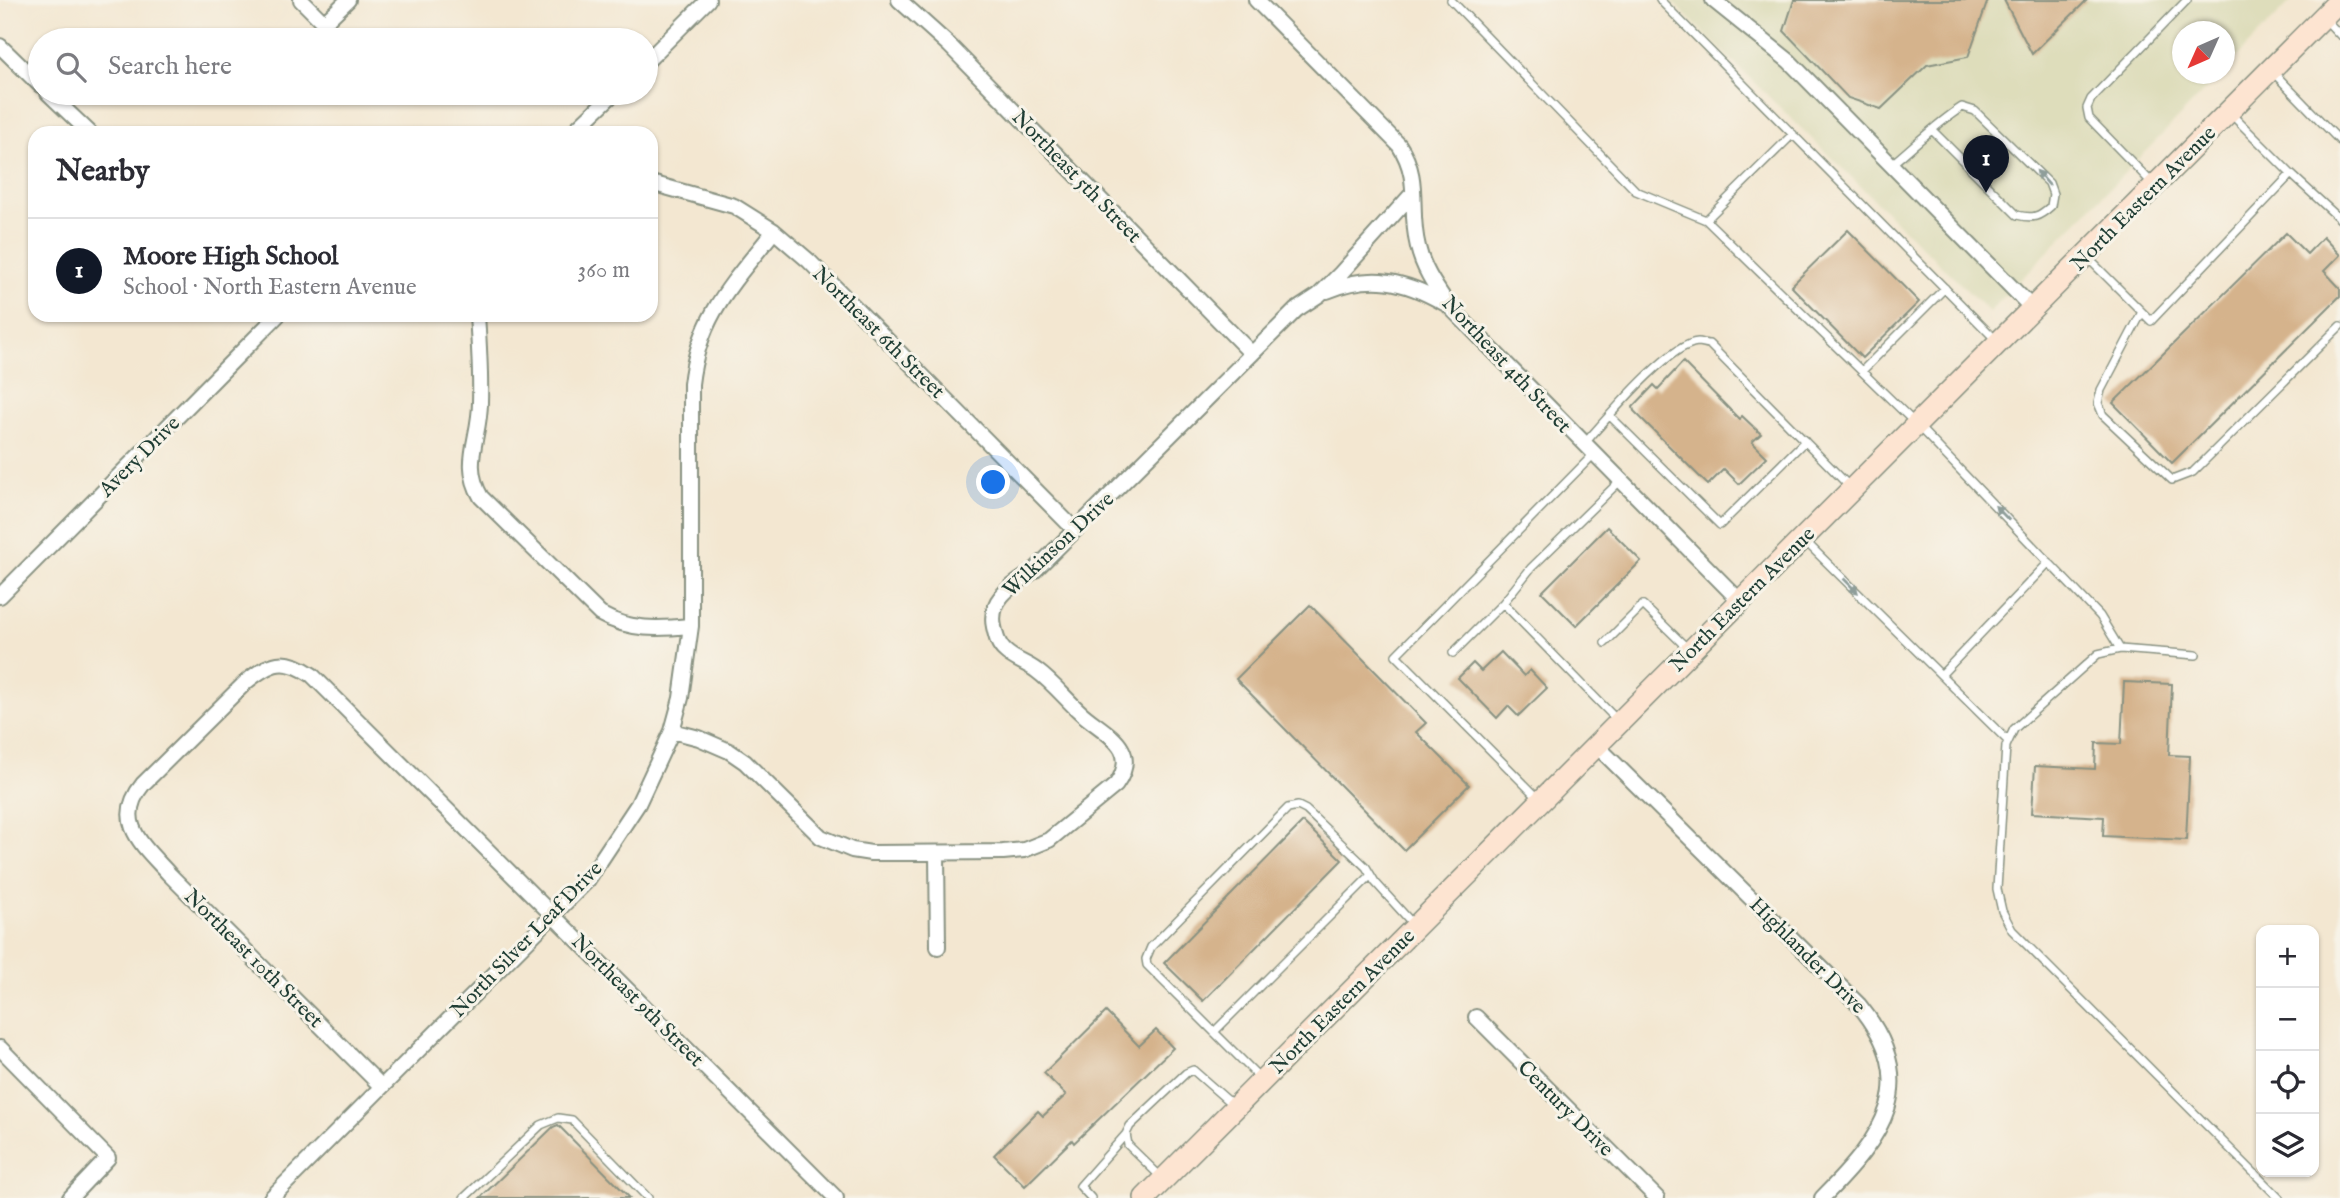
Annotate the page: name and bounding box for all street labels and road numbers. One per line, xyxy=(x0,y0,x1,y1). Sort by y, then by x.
street label: Northeast 5th Street xyxy=(1005,105,1147,250)
street label: North Eastern Avenue xyxy=(2066,120,2223,278)
street label: Northeast 6th Street xyxy=(806,261,950,405)
street label: Northeast 4th Street xyxy=(1435,291,1577,439)
street label: Avery Drive xyxy=(93,410,187,504)
street label: Wilkinson Drive xyxy=(998,486,1121,604)
street label: North Eastern Avenue xyxy=(1665,521,1822,679)
street label: North Silver Leaf Drive xyxy=(445,856,609,1024)
street label: Northeast 10th Street xyxy=(178,884,328,1034)
street label: Highlander Drive xyxy=(1743,892,1871,1020)
street label: North Eastern Avenue xyxy=(1265,923,1422,1081)
street label: Northeast 9th Street xyxy=(565,929,709,1073)
street label: Century Drive xyxy=(1511,1055,1619,1163)

